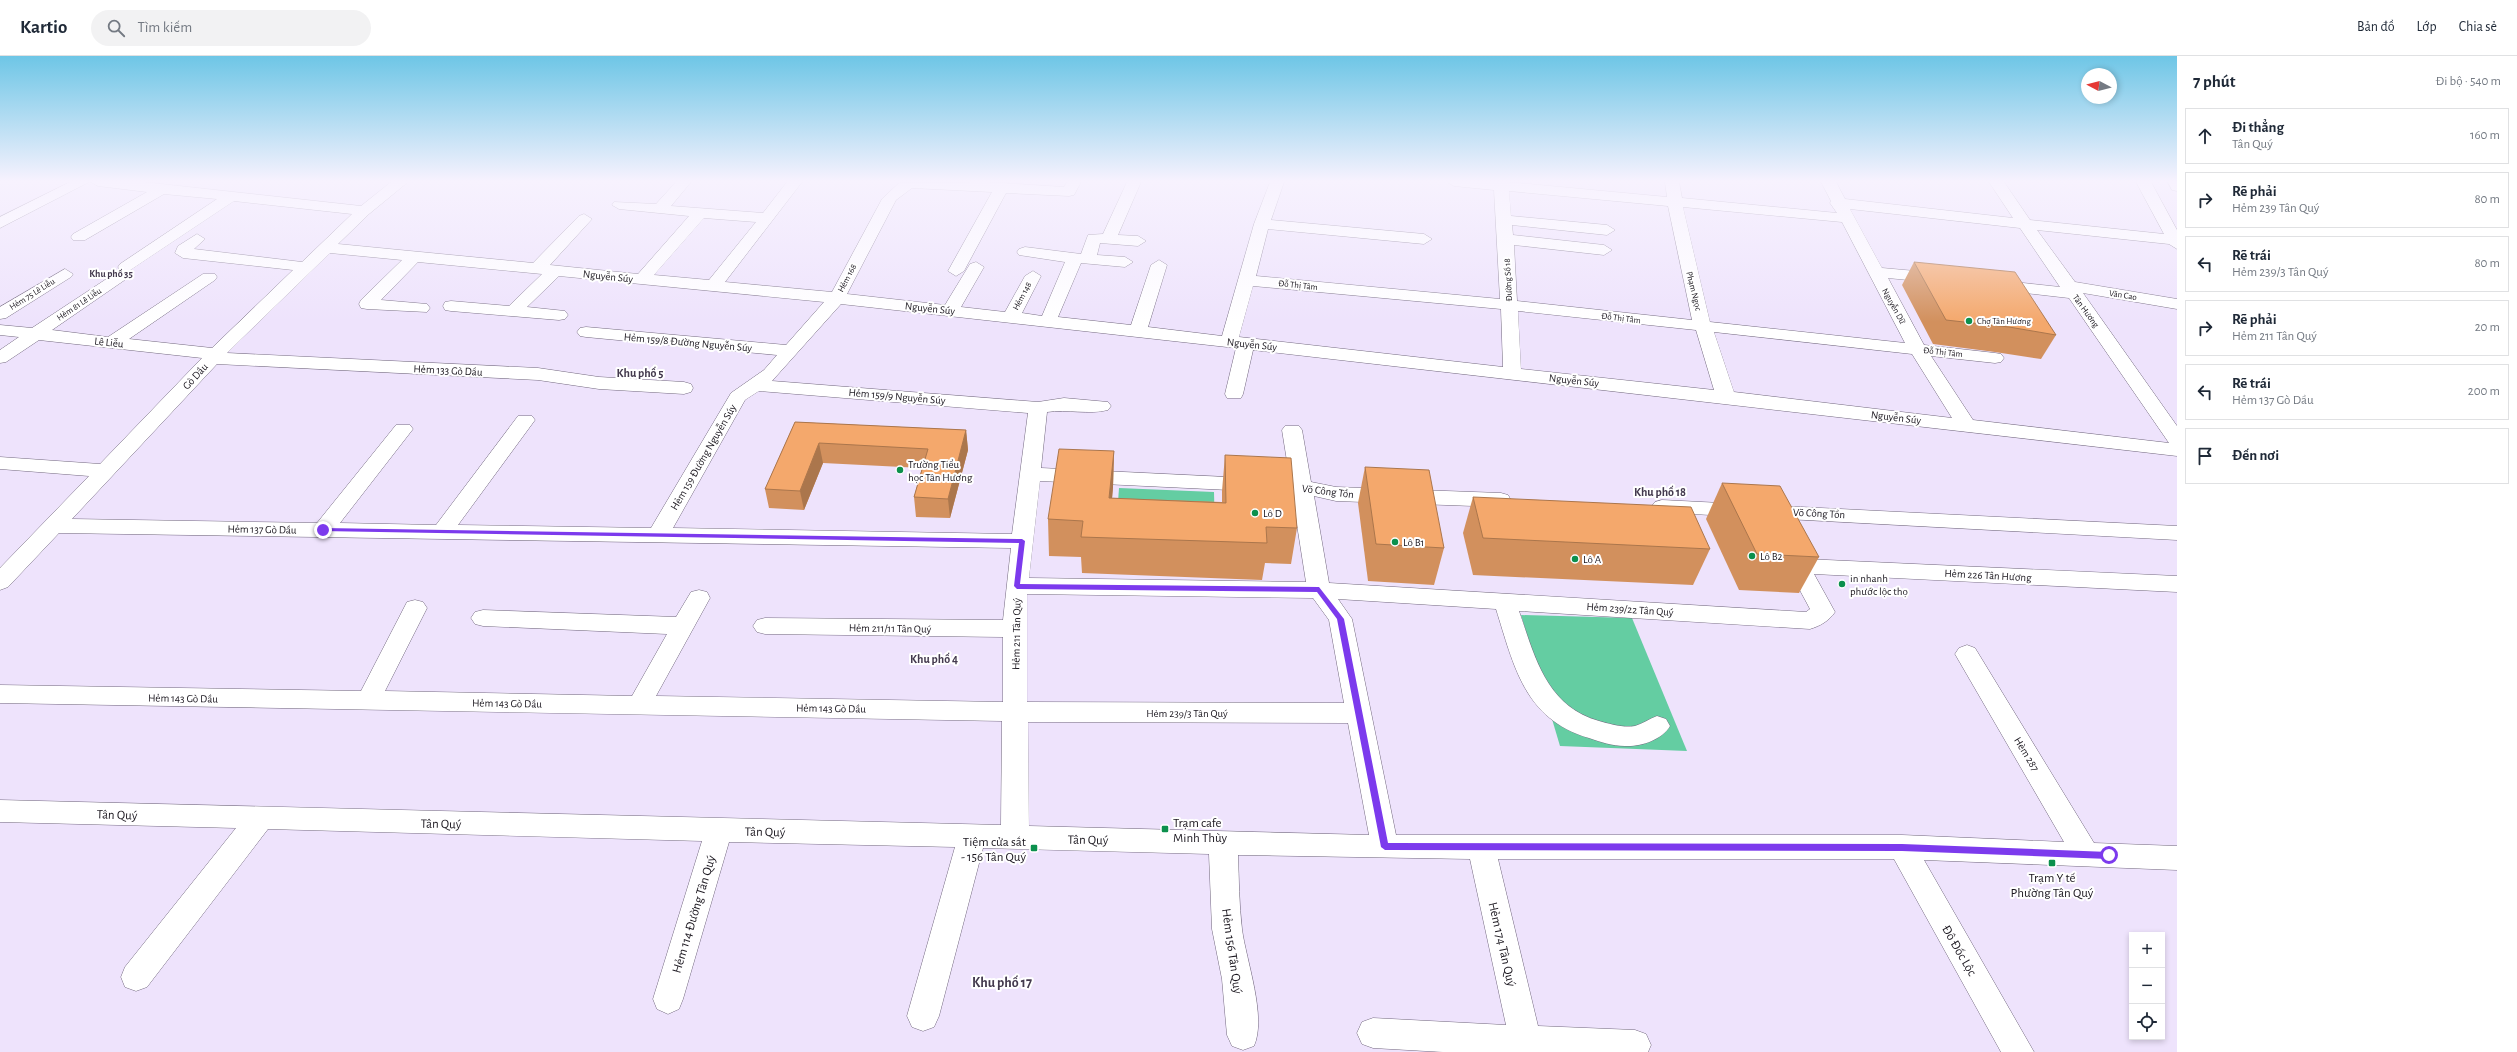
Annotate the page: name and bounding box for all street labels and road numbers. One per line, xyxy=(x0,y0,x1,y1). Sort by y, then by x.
street label: Đường Số 18 xyxy=(1503,258,1514,302)
street label: Hẻm 168 xyxy=(836,263,859,294)
street label: Nguyễn Súy xyxy=(582,268,634,285)
street label: Phạm Ngọc xyxy=(1684,270,1703,312)
street label: Hẻm 75 Lê Liễu xyxy=(8,277,57,312)
street label: Đỗ Thị Tâm xyxy=(1278,279,1318,292)
street label: Hẻm 148 xyxy=(1011,281,1034,312)
street label: Hẻm 81 Lê Liễu xyxy=(55,286,104,323)
street label: Nguyễn Dữ xyxy=(1880,287,1907,326)
street label: Văn Cao xyxy=(2108,289,2138,302)
street label: Tân Hương xyxy=(2071,293,2101,330)
street label: Nguyễn Súy xyxy=(904,300,956,317)
street label: Đỗ Thị Tâm xyxy=(1601,312,1641,325)
street label: Hẻm 159/8 Đường Nguyễn Súy xyxy=(623,331,753,354)
street label: Lê Liễu xyxy=(94,335,124,350)
street label: Nguyễn Súy xyxy=(1226,336,1278,353)
street label: Đỗ Thị Tâm xyxy=(1923,346,1963,359)
street label: Gò Dầu xyxy=(181,361,210,392)
street label: Hẻm 133 Gò Dầu xyxy=(413,363,483,378)
street label: Nguyễn Súy xyxy=(1548,372,1600,389)
street label: Hẻm 159/9 Nguyễn Súy xyxy=(848,387,946,406)
street label: Hẻm 159 Đường Nguyễn Súy xyxy=(669,402,738,512)
street label: Nguyễn Súy xyxy=(1870,409,1922,426)
street label: Võ Công Tồn xyxy=(1301,483,1355,500)
street label: Võ Công Tồn xyxy=(1793,507,1845,520)
street label: Hẻm 137 Gò Dầu xyxy=(227,523,297,536)
street label: Hẻm 226 Tân Hương xyxy=(1944,568,2032,583)
street label: Hẻm 211 Tân Quý xyxy=(1010,598,1023,670)
street label: Hẻm 239/22 Tân Quý xyxy=(1586,601,1674,618)
street label: Hẻm 211/11 Tân Quý xyxy=(849,622,932,635)
street label: Hẻm 143 Gò Dầu xyxy=(148,692,218,705)
street label: Hẻm 143 Gò Dầu xyxy=(472,697,542,710)
street label: Hẻm 143 Gò Dầu xyxy=(796,702,866,715)
street label: Hẻm 239/3 Tân Quý xyxy=(1146,708,1228,719)
street label: Hèm 287 xyxy=(2012,735,2041,774)
street label: Tân Quý xyxy=(96,808,138,823)
street label: Tân Quý xyxy=(420,818,462,831)
street label: Tân Quý xyxy=(744,826,786,839)
street label: Tân Quý xyxy=(1067,834,1109,847)
street label: Hẻm 114 Đường Tân Quý xyxy=(670,854,719,975)
street label: Hẻm 174 Tân Quý xyxy=(1486,901,1518,988)
street label: Hẻm 156 Tân Quý xyxy=(1219,908,1244,995)
street label: Đô Đốc Lộc xyxy=(1939,923,1978,978)

